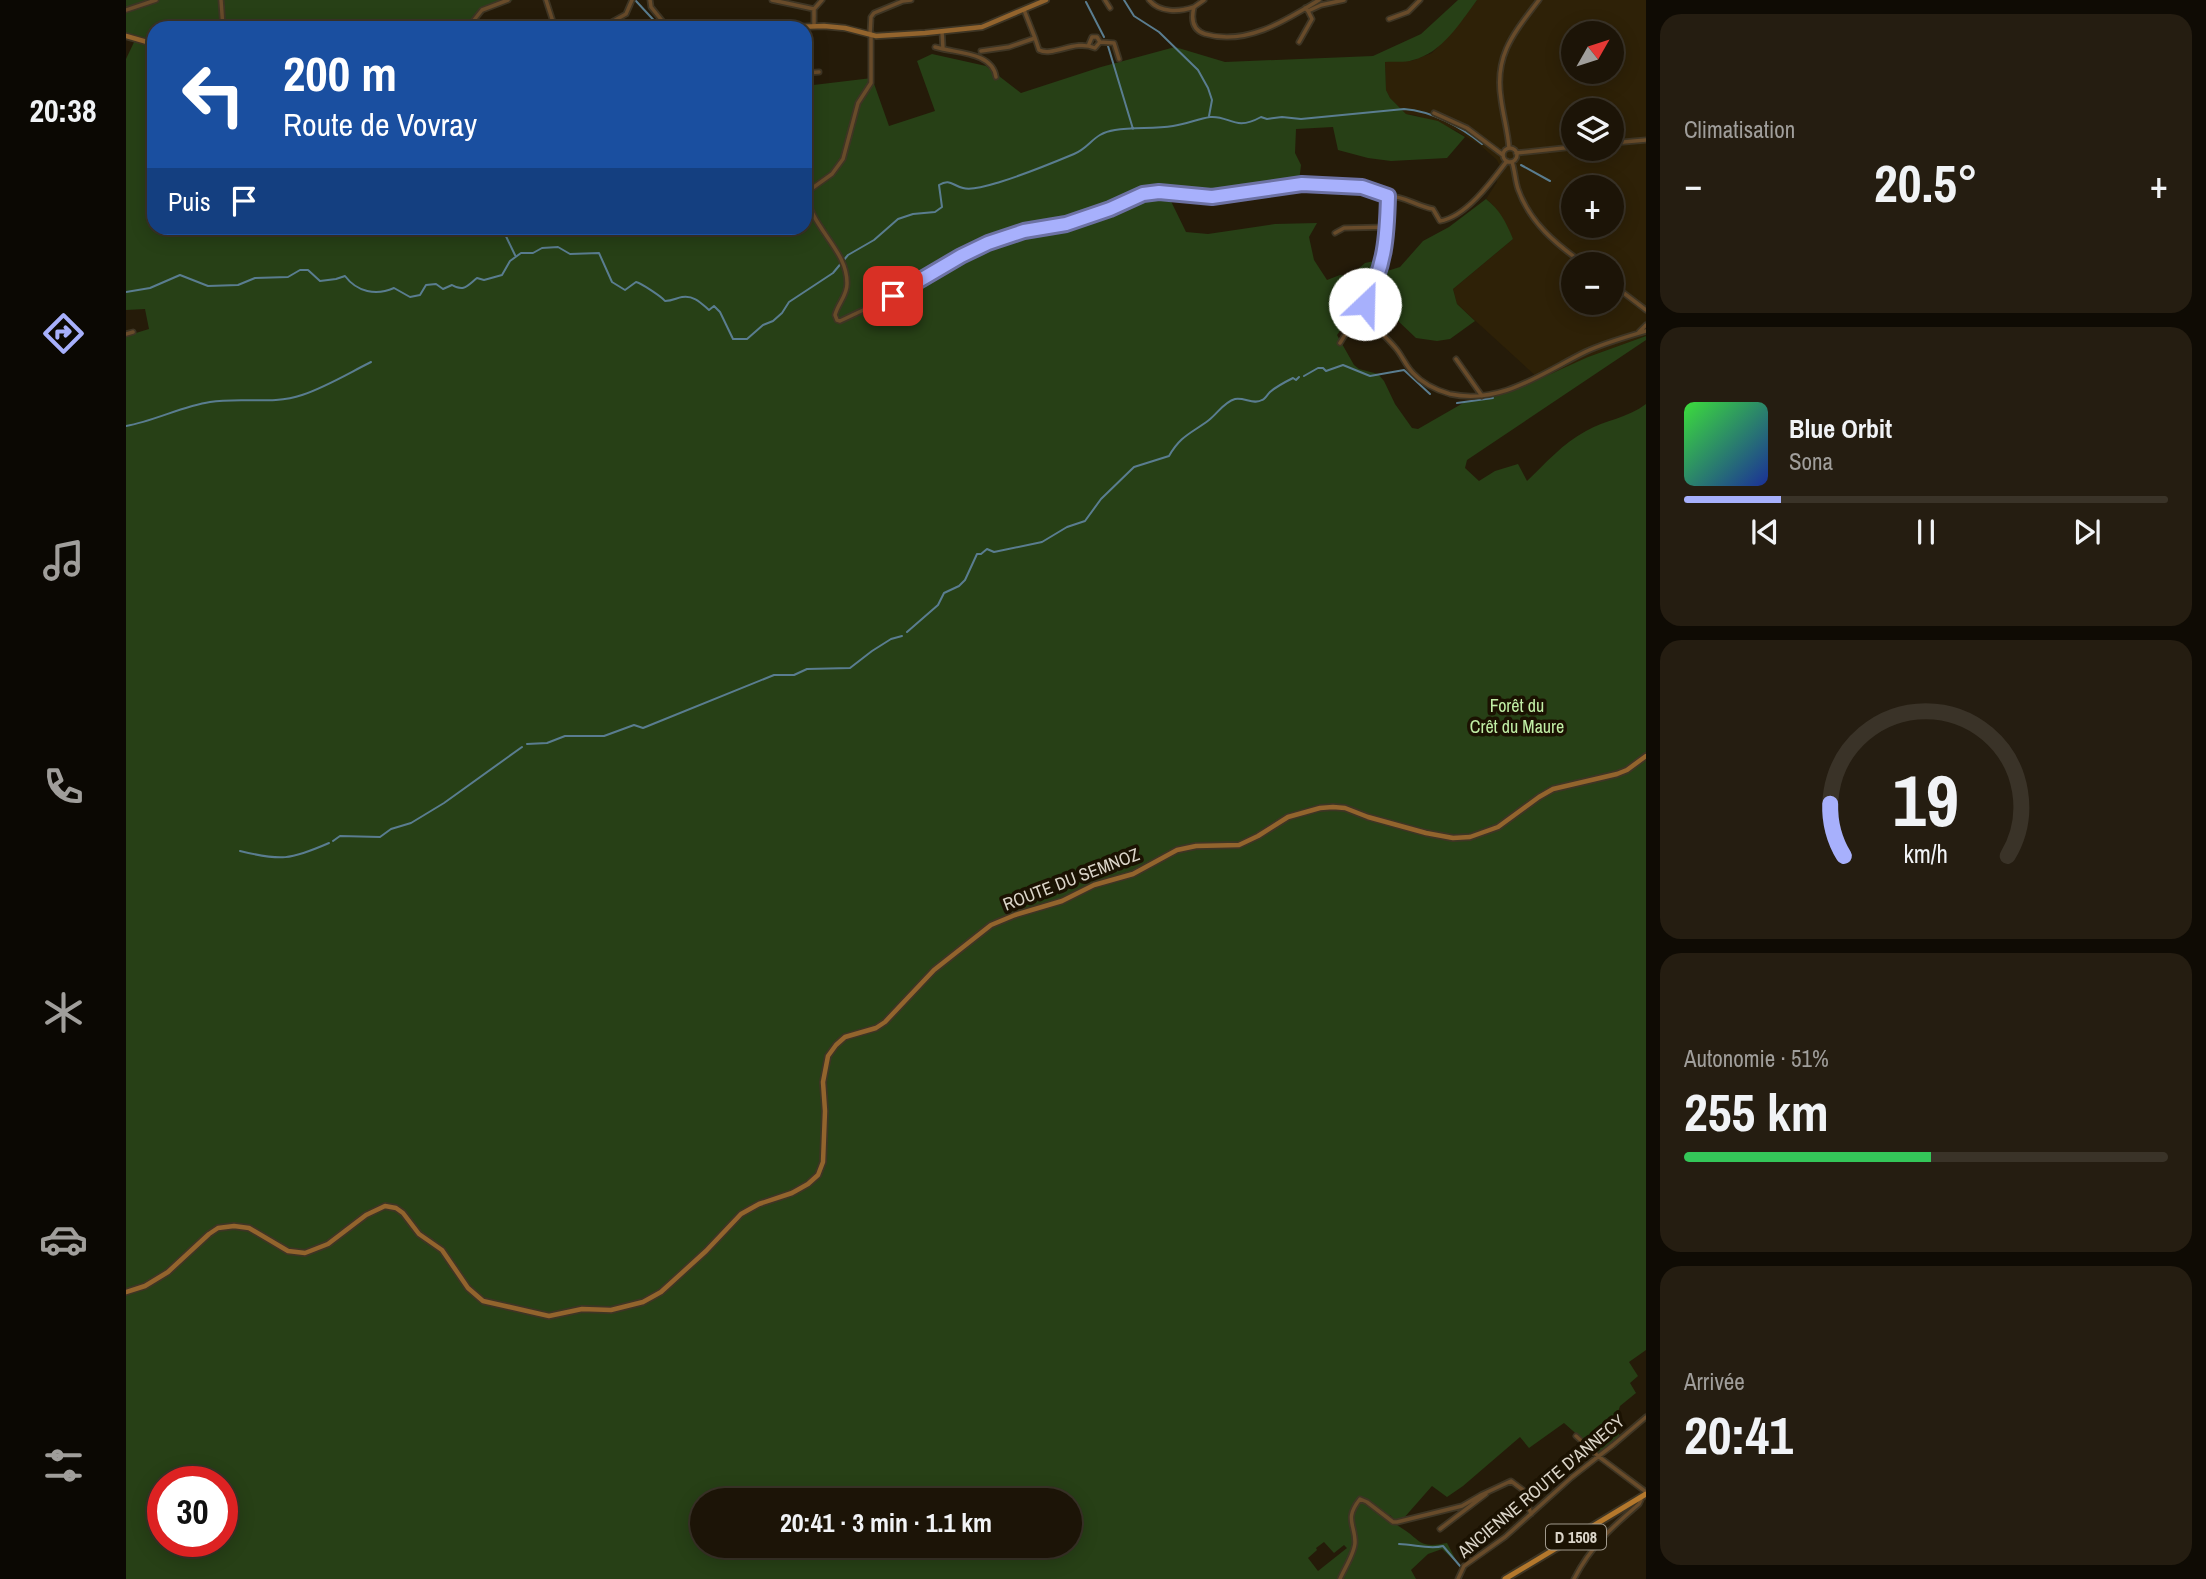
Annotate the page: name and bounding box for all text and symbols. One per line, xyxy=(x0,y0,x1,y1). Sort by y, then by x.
north arrow xyxy=(1561,21,1624,84)
map controls xyxy=(1561,21,1624,315)
text: 200 m xyxy=(283,40,397,106)
icon: left xyxy=(168,49,259,140)
text: 20:38 xyxy=(29,89,97,132)
button: layers xyxy=(1561,98,1624,161)
text: Route de Vovray xyxy=(283,103,477,146)
text: Climatisation xyxy=(1684,114,1795,145)
text: 20.5° xyxy=(1874,148,1978,218)
text: − xyxy=(1684,159,1702,210)
text: + xyxy=(2150,159,2168,210)
button: + xyxy=(1561,175,1624,238)
icon: arrive xyxy=(225,182,263,220)
text: Puis xyxy=(168,184,211,219)
button: − xyxy=(1561,252,1624,315)
pin xyxy=(863,266,923,326)
position arrow xyxy=(1328,267,1402,341)
icon: arrive xyxy=(874,277,912,315)
icon: directions xyxy=(39,309,88,358)
text: Blue Orbit xyxy=(1789,411,1892,446)
text: Sona xyxy=(1789,446,1833,477)
icon: previous xyxy=(1746,513,1784,551)
icon: pause xyxy=(1907,513,1945,551)
icon: next xyxy=(2068,513,2106,551)
icon: music xyxy=(39,536,88,585)
park label: Forêt du Crêt du Maure xyxy=(1470,693,1564,739)
text: 19 xyxy=(1893,751,1959,849)
icon: phone xyxy=(39,762,88,811)
text: km/h xyxy=(1904,836,1948,870)
street label: ROUTE DU SEMNOZ xyxy=(999,841,1143,917)
icon: climate xyxy=(39,988,88,1037)
text: Autonomie · 51% xyxy=(1684,1043,1829,1074)
text: 255 km xyxy=(1684,1077,1829,1147)
icon: car xyxy=(39,1215,88,1264)
text: Arrivée xyxy=(1684,1366,1745,1397)
text: 20:41 xyxy=(1684,1400,1793,1470)
street label: ANCIENNE ROUTE D'ANNECY xyxy=(1451,1408,1630,1564)
icon: filters xyxy=(39,1441,88,1490)
speed limit sign: 30 xyxy=(147,1466,238,1557)
text: 20:41 · 3 min · 1.1 km xyxy=(780,1505,992,1540)
road number: D 1508 xyxy=(1546,1525,1606,1550)

